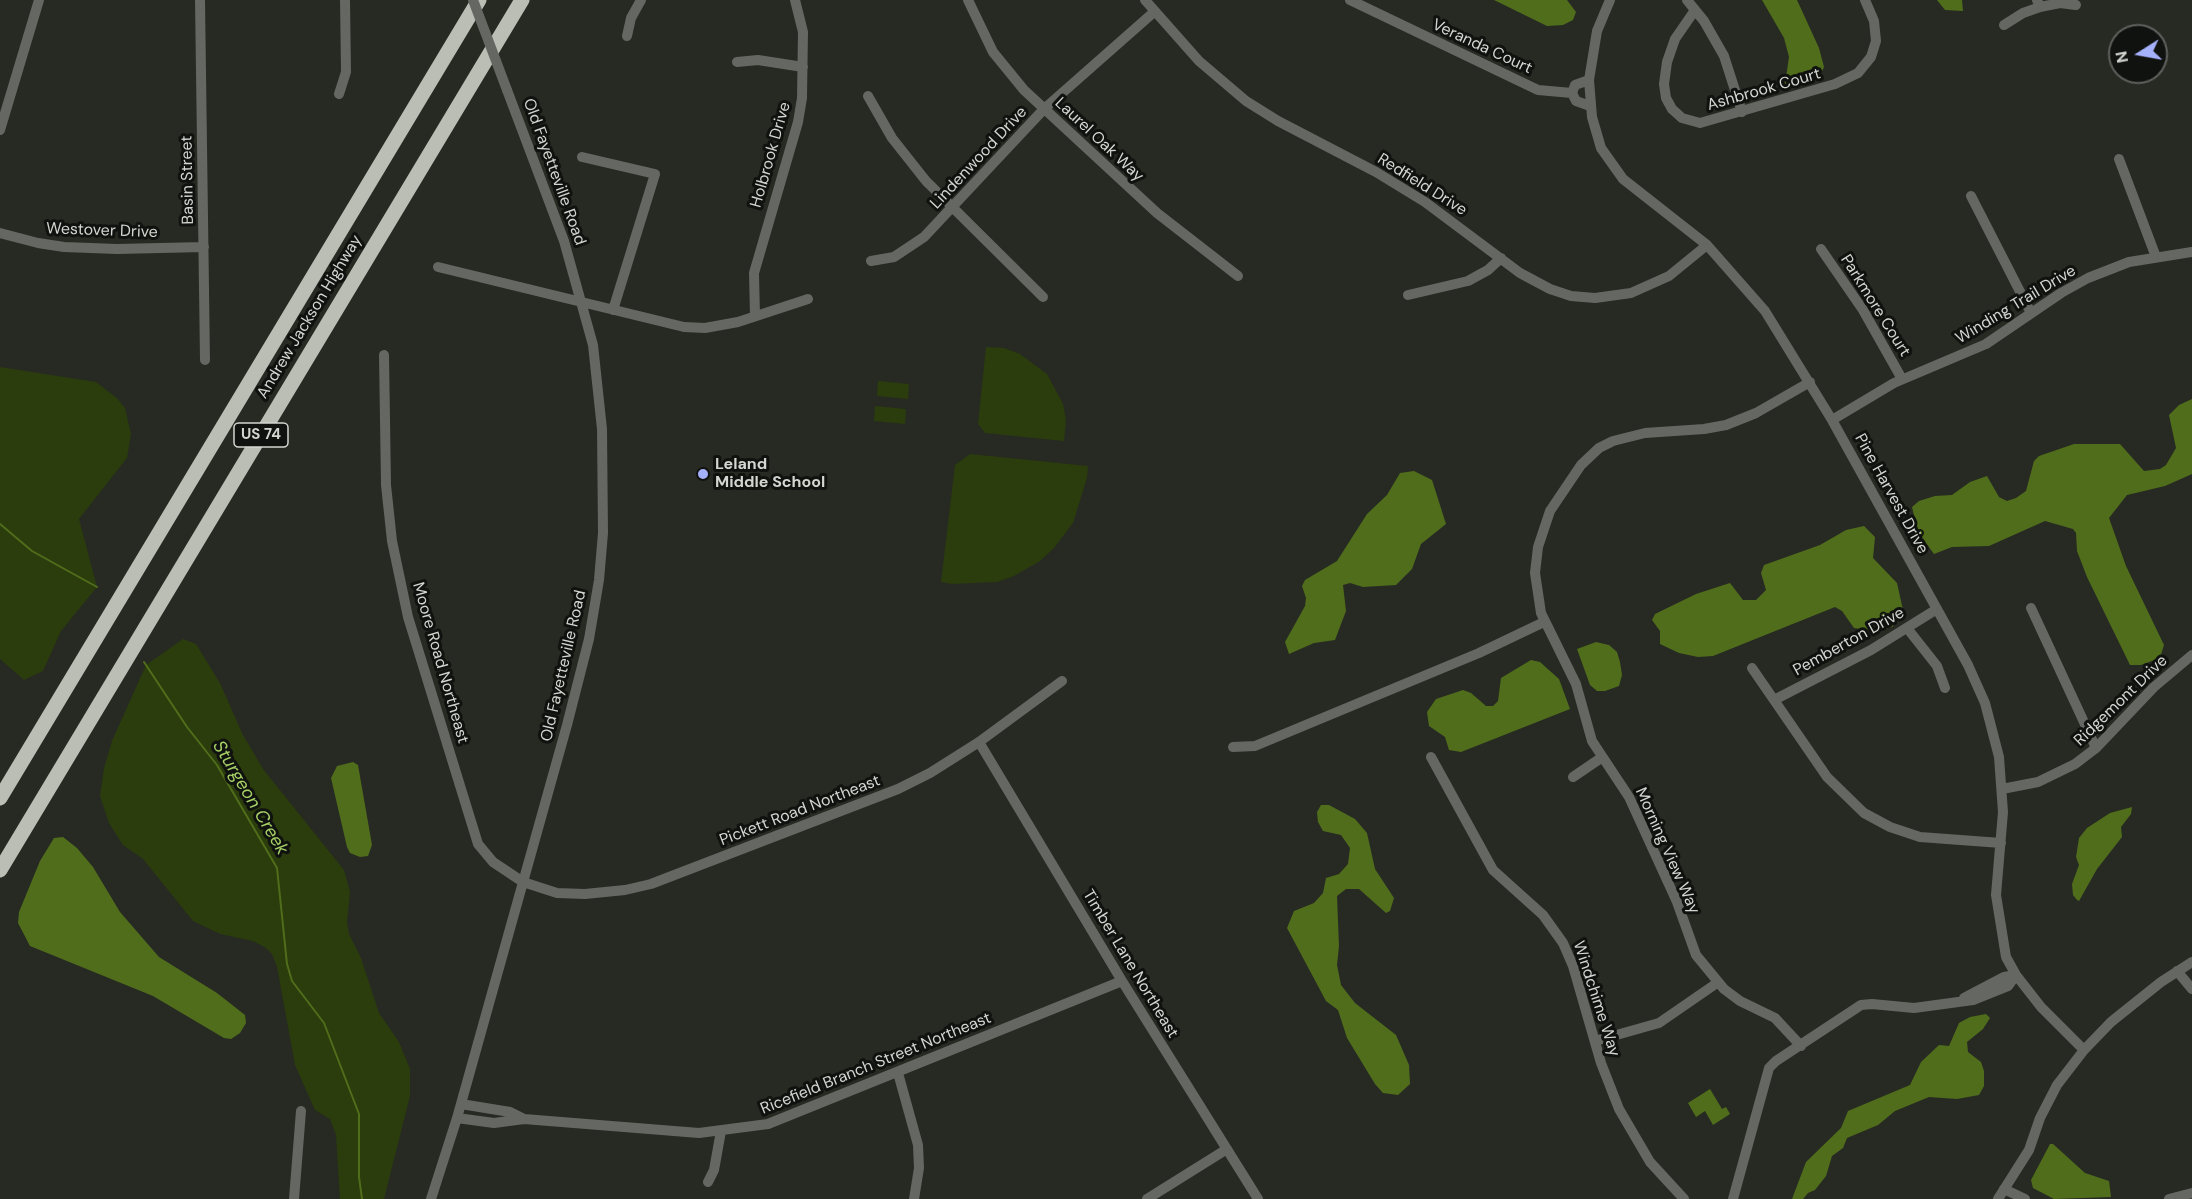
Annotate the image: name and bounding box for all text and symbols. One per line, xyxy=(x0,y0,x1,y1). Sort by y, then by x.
street label: Veranda Court xyxy=(1429,16,1535,78)
north arrow xyxy=(2108,24,2168,84)
text: N xyxy=(2110,49,2133,65)
street label: Ashbrook Court xyxy=(1705,65,1823,115)
street label: Laurel Oak Way xyxy=(1051,94,1147,186)
street label: Old Fayetteville Road xyxy=(519,96,589,248)
street label: Holbrook Drive xyxy=(747,100,795,210)
street label: Lindenwood Drive xyxy=(927,103,1031,213)
street label: Basin Street xyxy=(178,135,198,225)
street label: Redfield Drive xyxy=(1374,150,1470,220)
street label: Westover Drive xyxy=(46,219,158,243)
street label: Andrew Jackson Highway xyxy=(254,232,366,402)
street label: Parkmore Court xyxy=(1836,251,1914,361)
street label: Winding Trail Drive xyxy=(1952,261,2080,349)
road number: US 74 xyxy=(234,423,288,447)
street label: Pine Harvest Drive xyxy=(1850,431,1932,557)
place label: Leland Middle School xyxy=(715,455,825,493)
marker: Leland Middle School xyxy=(696,467,710,481)
street label: Moore Road Northeast xyxy=(408,580,472,746)
street label: Old Fayetteville Road xyxy=(537,588,591,744)
street label: Pemberton Drive xyxy=(1790,604,1908,680)
street label: Ridgemont Drive xyxy=(2070,652,2172,750)
water label: Sturgeon Creek xyxy=(207,737,293,859)
street label: Pickett Road Northeast xyxy=(717,771,883,851)
street label: Morning View Way xyxy=(1631,785,1703,917)
street label: Timber Lane Northeast xyxy=(1078,886,1182,1042)
street label: Windchime Way xyxy=(1568,939,1624,1059)
street label: Ricefield Branch Street Northeast xyxy=(758,1009,994,1119)

